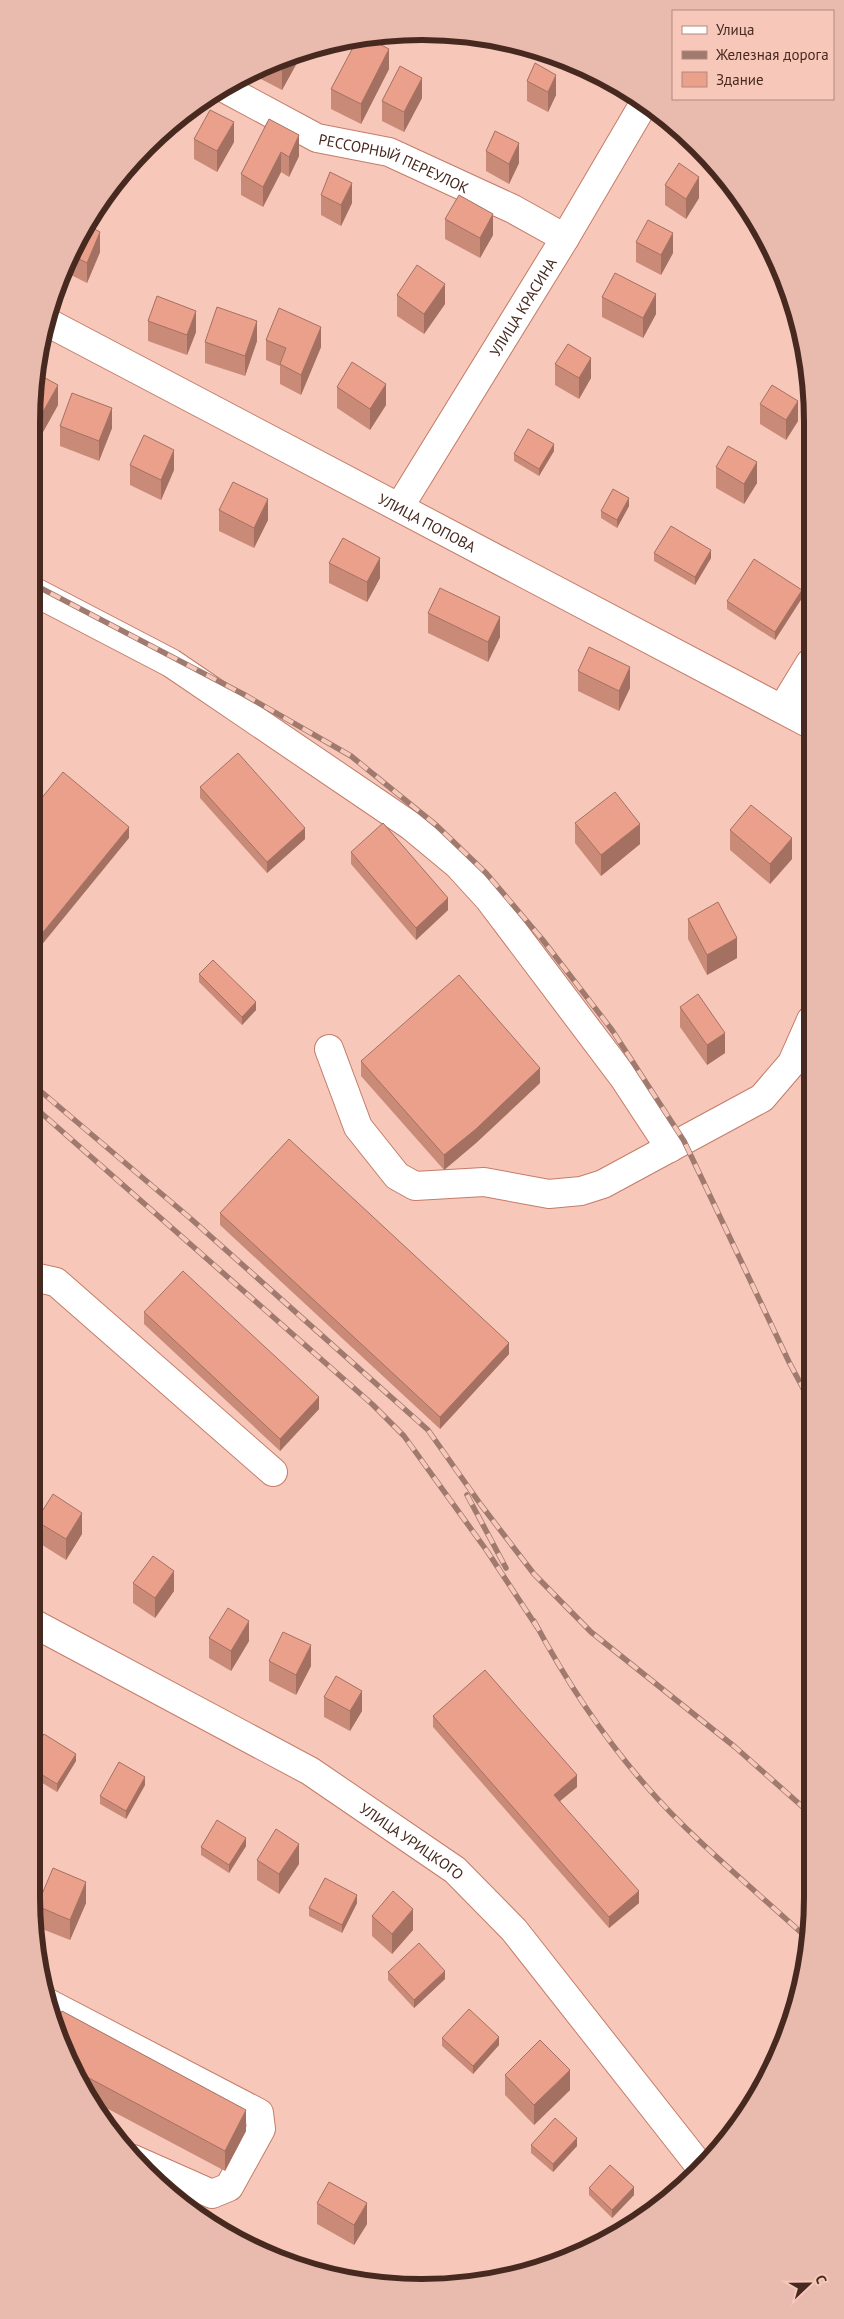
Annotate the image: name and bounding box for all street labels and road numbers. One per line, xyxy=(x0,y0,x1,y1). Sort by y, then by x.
street label: РЕССОРНЫЙ ПЕРЕУЛОК xyxy=(317,129,472,197)
street label: УЛИЦА КРАСИНА xyxy=(485,254,560,360)
street label: УЛИЦА ПОПОВА xyxy=(375,489,480,556)
street label: УЛИЦА УРИЦКОГО xyxy=(356,1798,468,1883)

